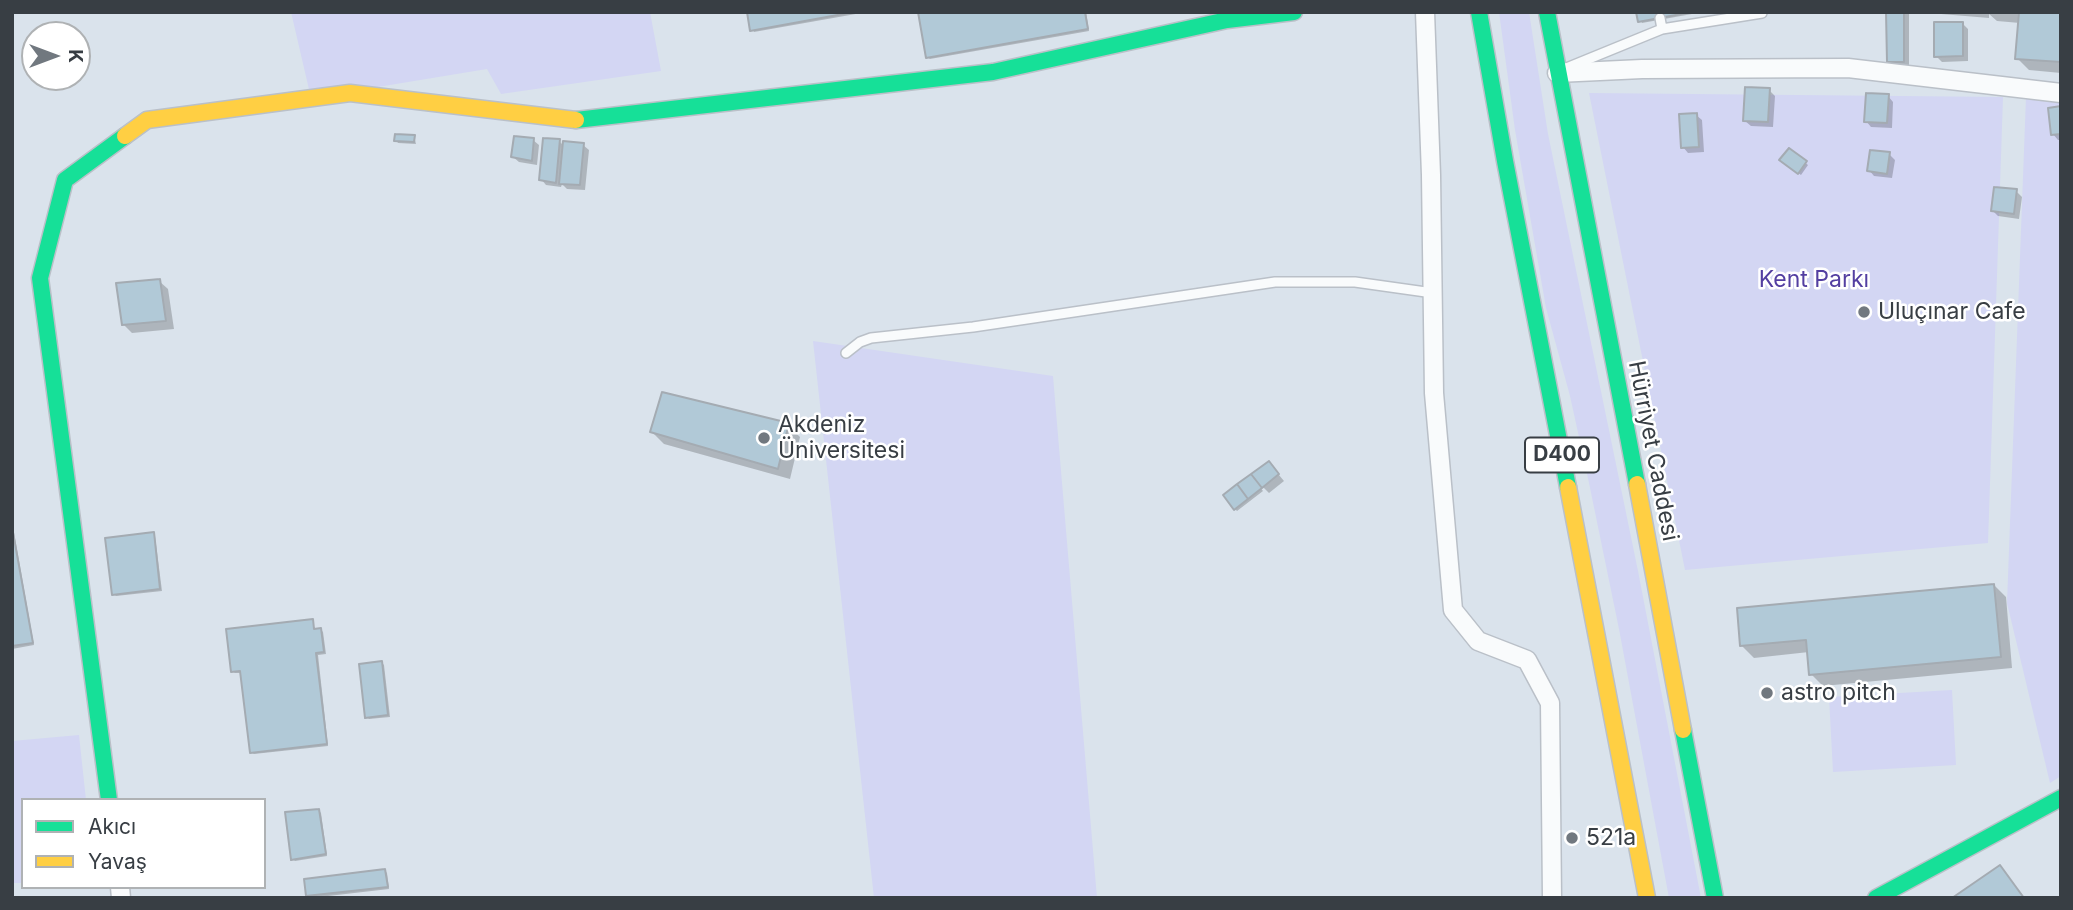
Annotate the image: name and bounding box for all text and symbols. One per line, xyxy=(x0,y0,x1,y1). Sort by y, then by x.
north arrow xyxy=(21,21,91,91)
text: K xyxy=(64,49,87,63)
park label: Kent Parkı xyxy=(1759,266,1869,294)
place label: Uluçınar Cafe xyxy=(1878,298,2026,326)
marker: Uluçınar Cafe xyxy=(1856,304,1872,320)
street label: Hürriyet Caddesi xyxy=(1622,358,1684,544)
place label: Akdeniz Üniversitesi xyxy=(778,411,905,465)
marker: Akdeniz Üniversitesi xyxy=(756,430,772,446)
road number: D400 xyxy=(1525,438,1599,472)
place label: astro pitch xyxy=(1781,679,1896,707)
marker: astro pitch xyxy=(1759,685,1775,701)
legend xyxy=(21,798,266,889)
text: Akıcı xyxy=(88,814,136,839)
place label: 521a xyxy=(1586,824,1636,852)
marker: 521a xyxy=(1564,830,1580,846)
text: Yavaş xyxy=(88,849,147,874)

